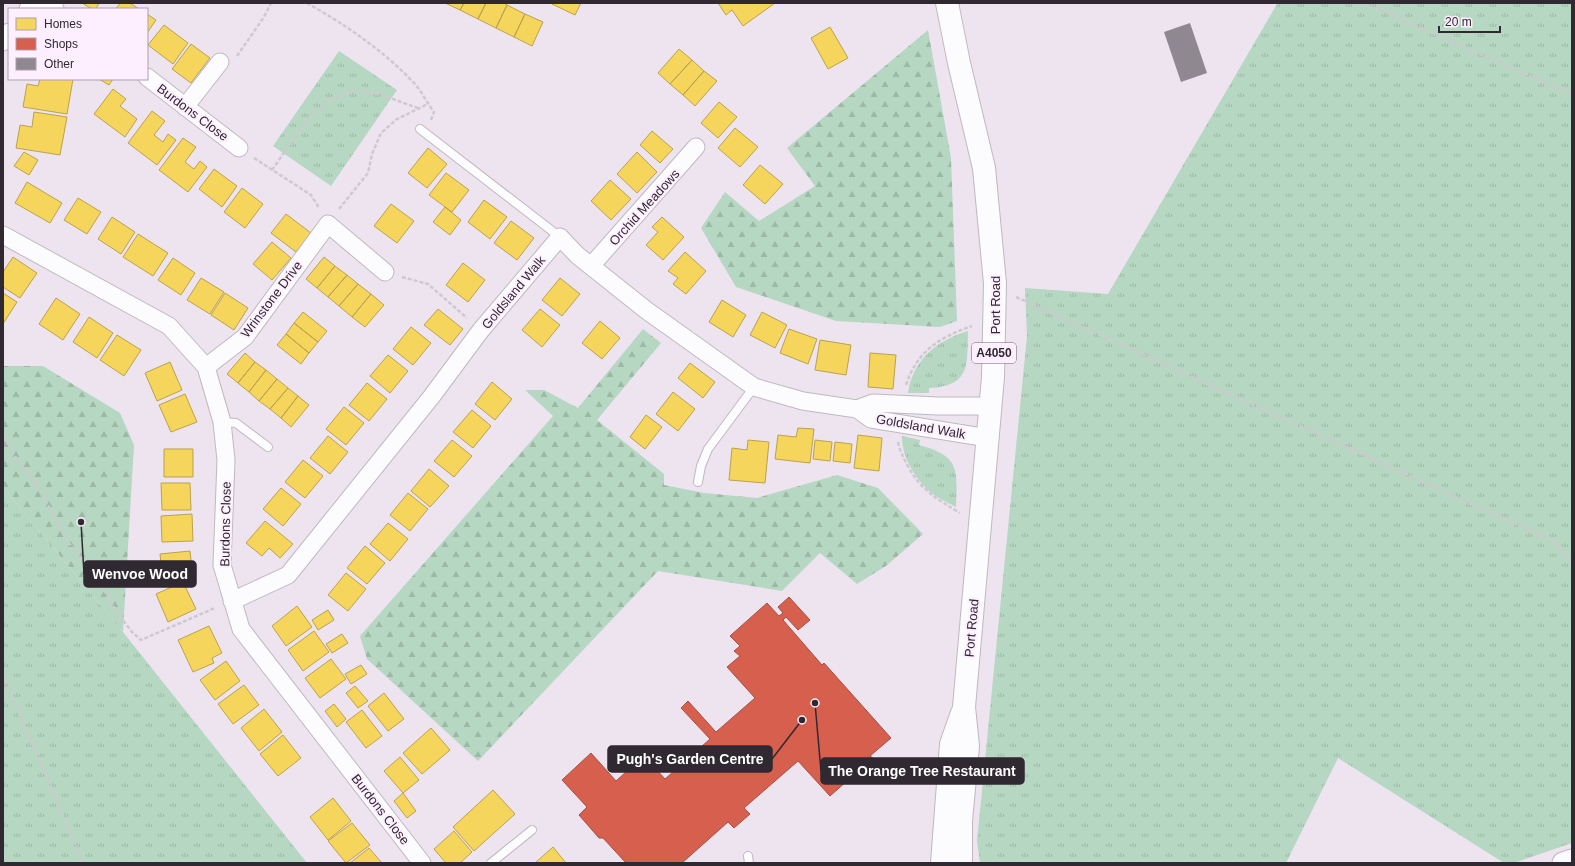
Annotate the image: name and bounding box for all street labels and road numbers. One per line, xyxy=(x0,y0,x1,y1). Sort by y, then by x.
street label: Burdons Close xyxy=(154,81,231,144)
street label: Orchid Meadows xyxy=(606,166,683,249)
street label: Goldsland Walk xyxy=(479,252,549,332)
street label: Wrinstone Drive xyxy=(238,258,305,341)
street label: Port Road xyxy=(988,276,1003,334)
road number: A4050 xyxy=(972,343,1016,363)
street label: Goldsland Walk xyxy=(875,411,967,442)
street label: Burdons Close xyxy=(217,481,234,567)
street label: Port Road xyxy=(961,598,982,658)
street label: Burdons Close xyxy=(348,771,413,848)

